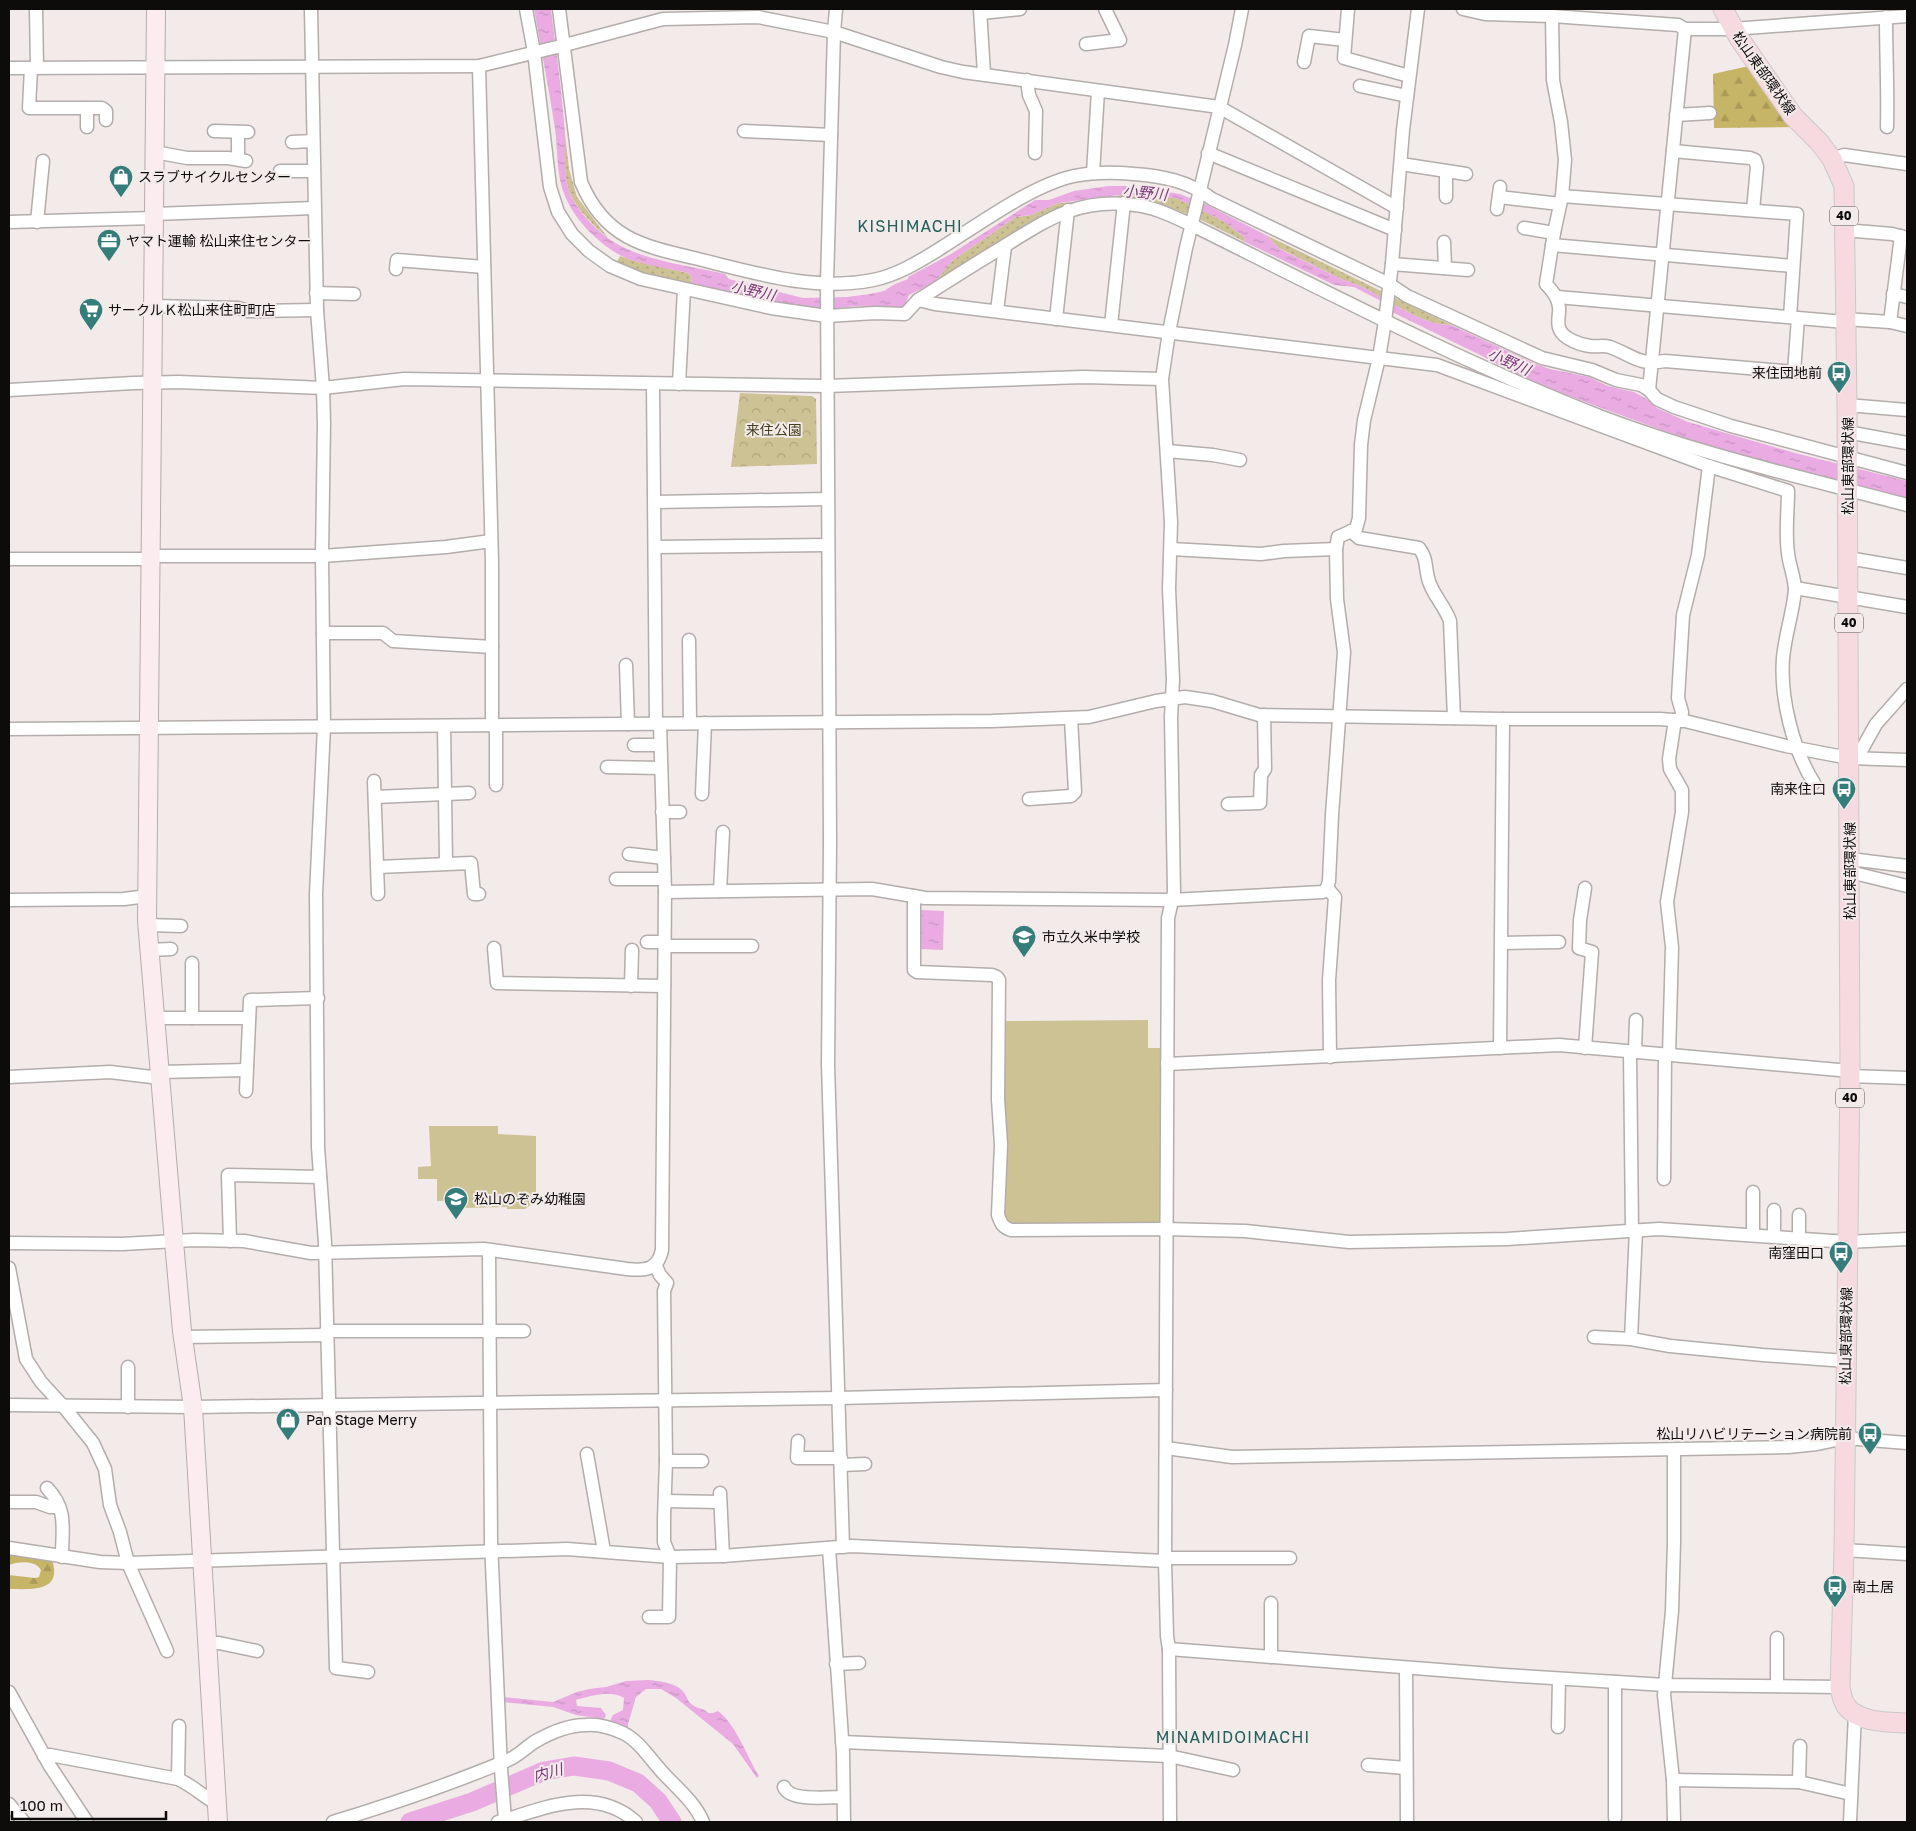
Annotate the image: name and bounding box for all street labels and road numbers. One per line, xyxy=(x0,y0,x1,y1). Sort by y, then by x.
street label: 松山東部環状線 xyxy=(1729,28,1799,118)
road number: 40 xyxy=(1830,207,1858,226)
street label: 松山東部環状線 xyxy=(1839,417,1856,515)
road number: 40 xyxy=(1835,614,1863,632)
street label: 松山東部環状線 xyxy=(1841,822,1858,920)
road number: 40 xyxy=(1836,1088,1864,1108)
street label: 松山東部環状線 xyxy=(1836,1287,1855,1385)

